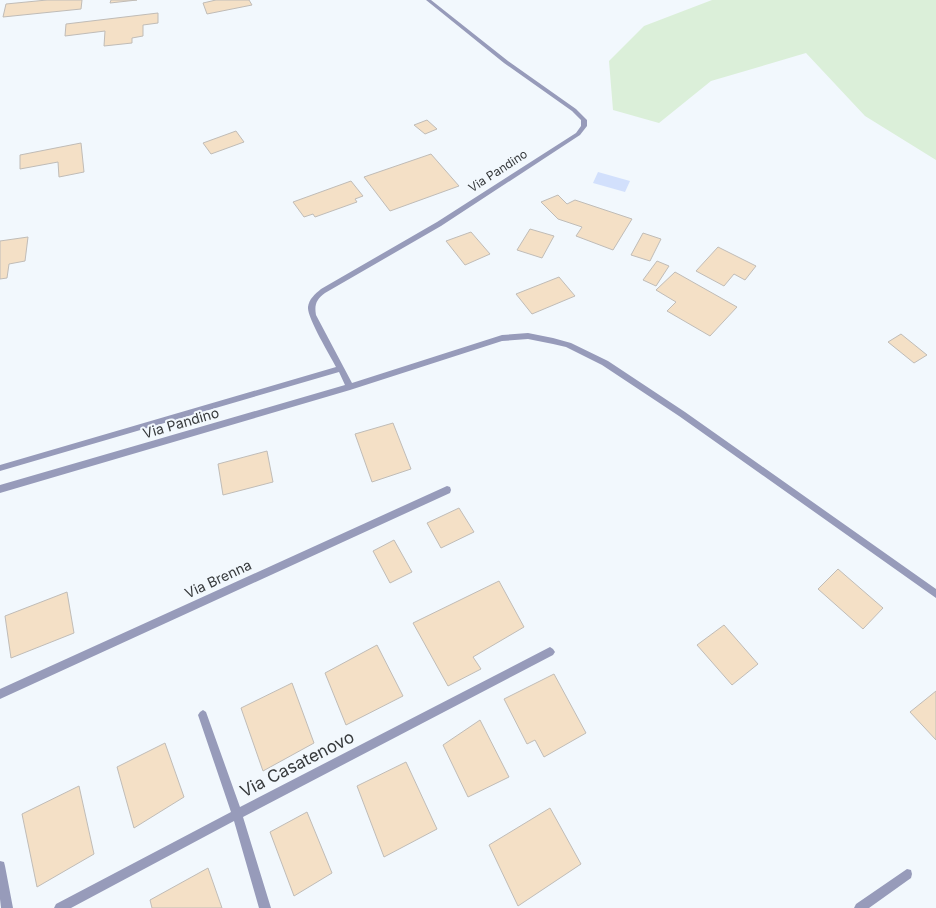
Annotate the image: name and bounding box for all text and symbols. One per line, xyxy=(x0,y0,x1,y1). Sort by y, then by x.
street label: Via Pandino xyxy=(465,146,530,195)
street label: Via Pandino xyxy=(141,404,221,442)
street label: Via Brenna xyxy=(182,556,254,601)
street label: Via Casatenovo xyxy=(237,727,357,801)

